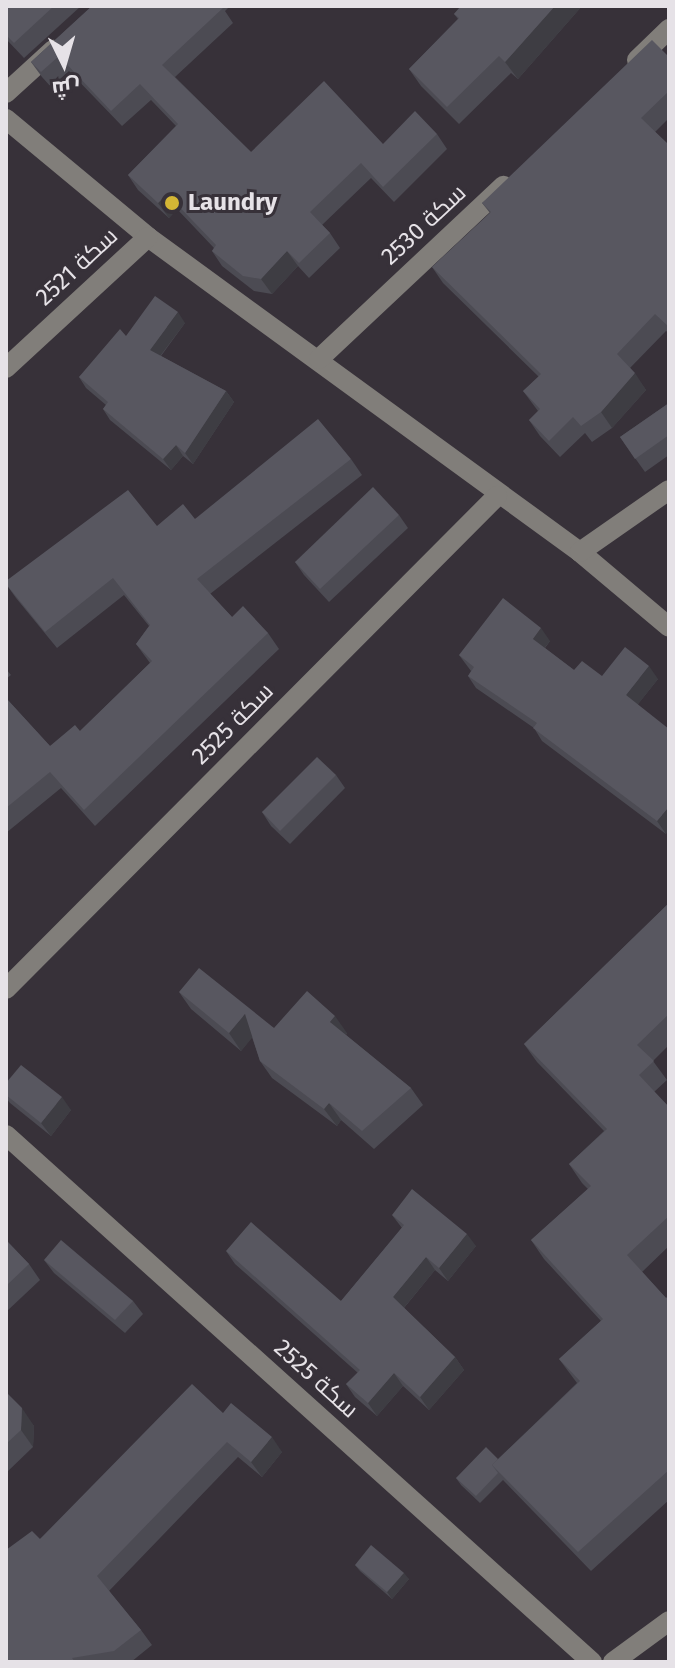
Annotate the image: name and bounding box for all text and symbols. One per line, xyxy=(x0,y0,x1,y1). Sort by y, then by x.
north arrow xyxy=(24,24,104,104)
text: ش xyxy=(51,74,81,103)
street label: سكة 2530 xyxy=(376,179,472,271)
place label: Laundry xyxy=(188,189,277,217)
marker: Laundry xyxy=(163,194,181,212)
street label: سكة 2521 xyxy=(30,222,124,312)
street label: سكة 2525 xyxy=(186,677,280,771)
street label: سكة 2525 xyxy=(268,1334,364,1424)

